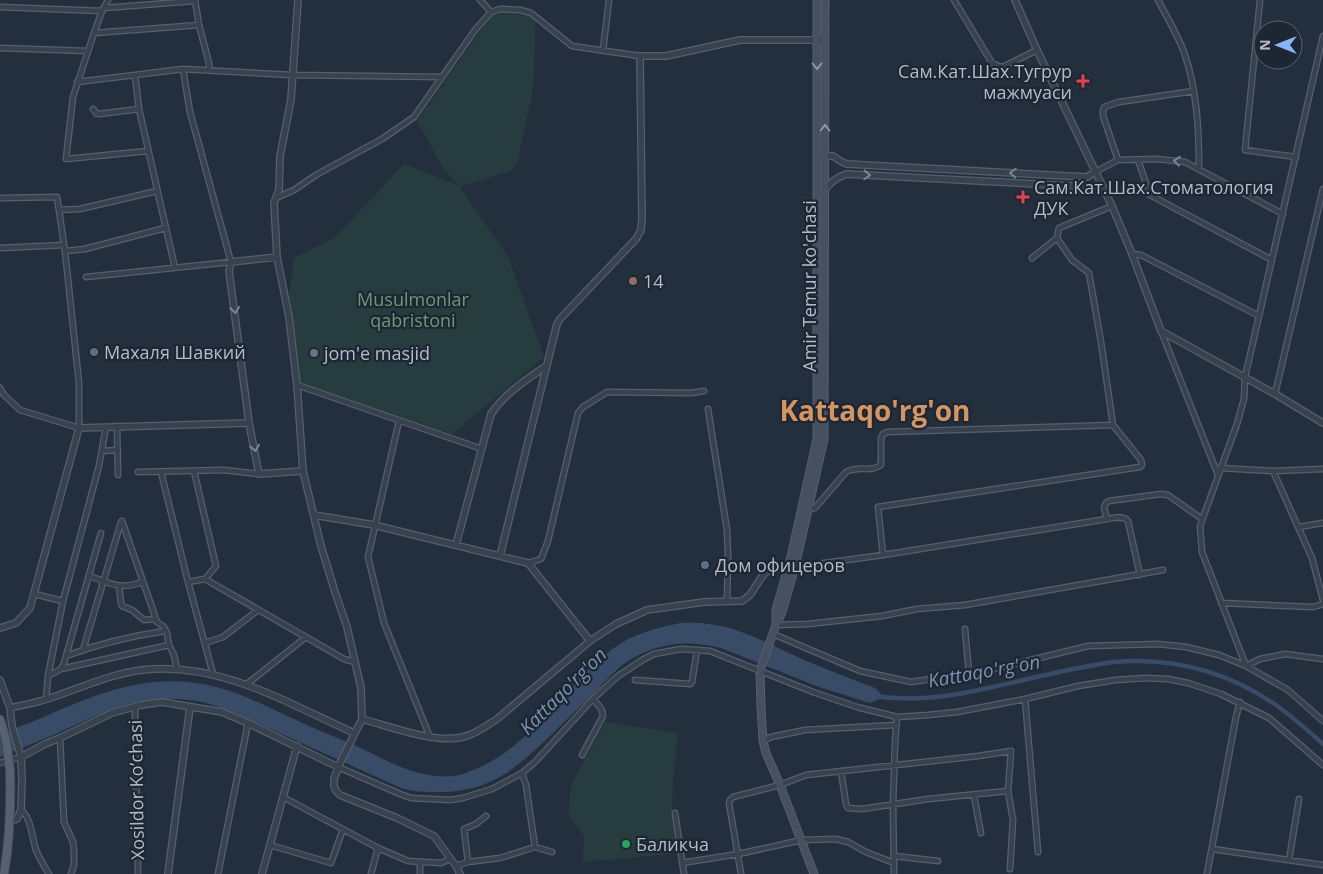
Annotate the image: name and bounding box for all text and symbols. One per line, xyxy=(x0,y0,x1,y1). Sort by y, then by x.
north arrow xyxy=(1253,20,1303,70)
text: N xyxy=(1255,39,1274,51)
place label: Сам.Кат.Шах.Тугрур мажмуаси xyxy=(898,59,1072,104)
one-way arrow xyxy=(812,62,822,70)
marker: Сам.Кат.Шах.Тугрур мажмуаси xyxy=(1076,74,1090,88)
one-way arrow xyxy=(820,123,830,131)
one-way arrow xyxy=(1173,156,1181,167)
one-way arrow xyxy=(1008,167,1016,178)
one-way arrow xyxy=(864,170,871,180)
place label: Сам.Кат.Шах.Стоматология ДУК xyxy=(1034,175,1274,220)
marker: Сам.Кат.Шах.Стоматология ДУК xyxy=(1016,190,1030,204)
street label: Amir Temur ko'chasi xyxy=(797,200,821,372)
place label: 14 xyxy=(643,269,664,293)
marker: 14 xyxy=(627,275,639,287)
park label: Musulmonlar qabristoni xyxy=(357,287,470,332)
one-way arrow xyxy=(229,306,239,314)
place label: Махаля Шавкий xyxy=(104,340,246,364)
place label: jom'e masjid xyxy=(323,341,430,365)
marker: Махаля Шавкий xyxy=(88,346,100,358)
marker: jom'e masjid xyxy=(308,347,320,359)
district label: Kattaqo'rg'on xyxy=(780,391,970,429)
one-way arrow xyxy=(249,444,259,453)
place label: Дом офицеров xyxy=(715,553,845,577)
marker: Дом офицеров xyxy=(699,559,711,571)
water label: Kattaqo'rg'on xyxy=(514,642,612,740)
water label: Kattaqo'rg'on xyxy=(926,648,1042,694)
street label: Xosildor Ko’chasi xyxy=(123,720,149,860)
place label: Баликча xyxy=(636,832,709,856)
marker: Баликча xyxy=(620,838,632,850)

